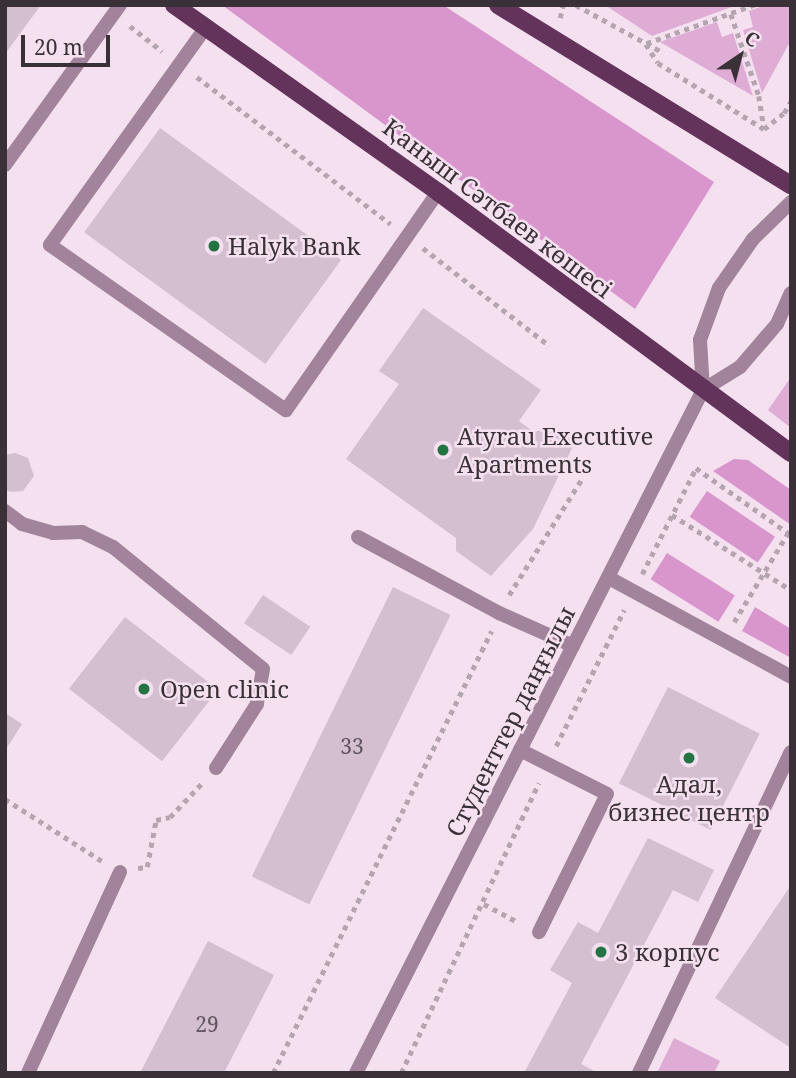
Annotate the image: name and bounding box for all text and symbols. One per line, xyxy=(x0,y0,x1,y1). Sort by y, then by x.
scale bar xyxy=(24,21,114,65)
north arrow xyxy=(705,21,775,91)
text: С xyxy=(739,25,765,53)
text: 20 m xyxy=(34,33,83,61)
street label: Қаныш Сәтбаев көшесі xyxy=(378,112,618,304)
place label: Halyk Bank xyxy=(228,232,361,260)
marker: Halyk Bank xyxy=(206,238,222,254)
place label: Atyrau Executive Apartments xyxy=(457,422,653,478)
marker: Atyrau Executive Apartments xyxy=(435,442,451,458)
street label: Студенттер даңғылы xyxy=(439,601,581,841)
place label: Open clinic xyxy=(160,675,289,703)
marker: Open clinic xyxy=(134,679,154,699)
house number: 33 xyxy=(340,733,364,759)
marker: Адал, бизнес центр xyxy=(681,750,697,766)
place label: Адал, бизнес центр xyxy=(608,770,770,826)
place label: 3 корпус xyxy=(615,938,719,966)
marker: 3 корпус xyxy=(593,944,609,960)
house number: 29 xyxy=(195,1011,219,1037)

